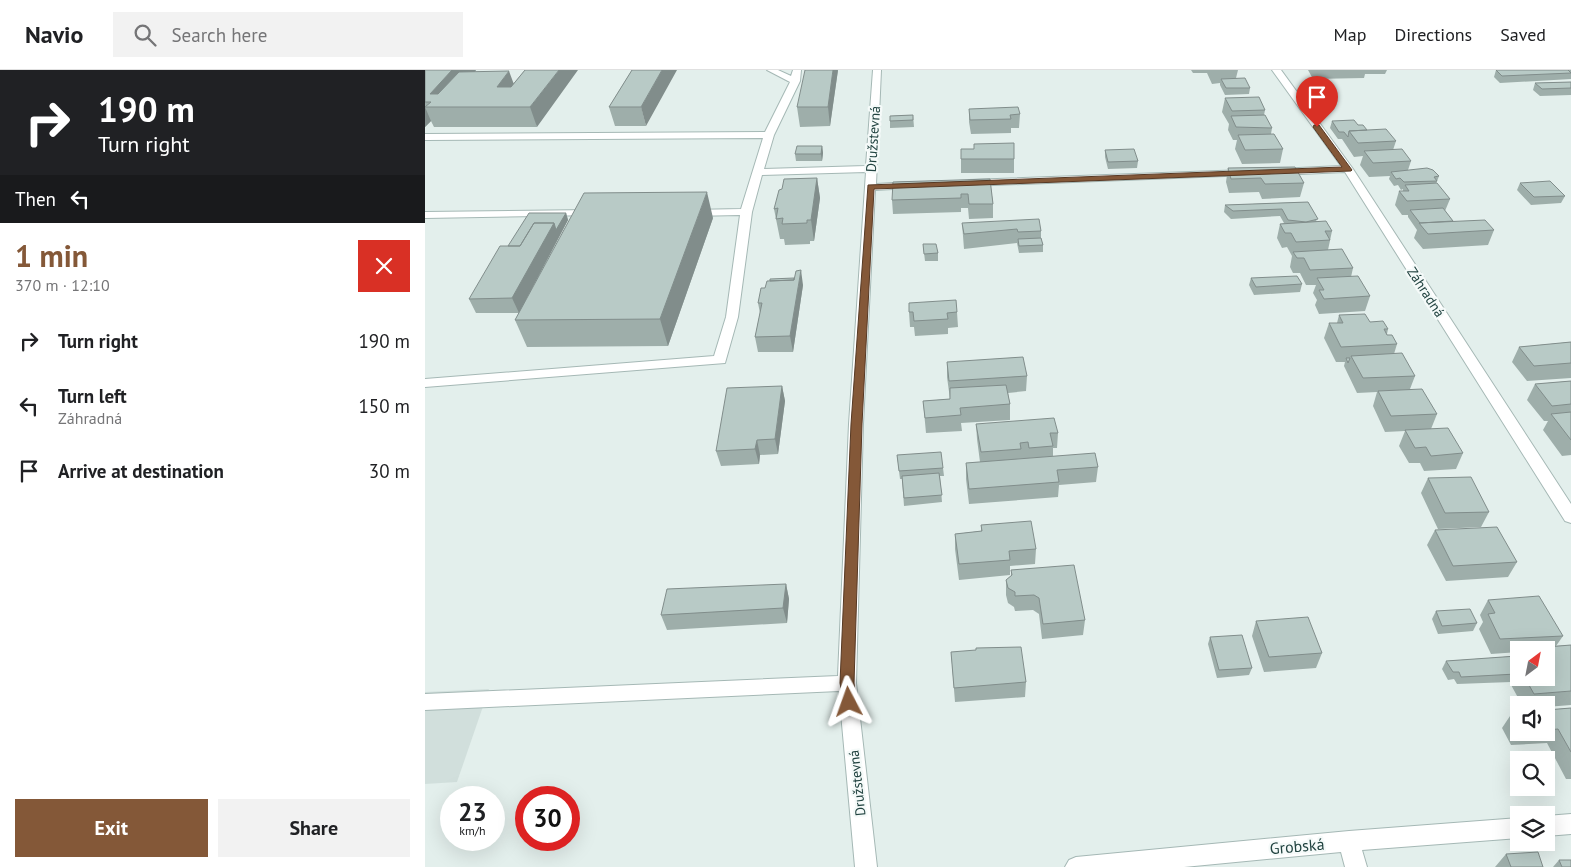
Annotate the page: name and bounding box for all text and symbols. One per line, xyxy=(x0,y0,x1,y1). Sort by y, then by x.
search box xyxy=(113,12,463,57)
text: Navio xyxy=(25,19,83,50)
icon: search xyxy=(131,21,159,49)
text: Search here xyxy=(171,23,267,47)
text: Map xyxy=(1334,23,1366,46)
text: Directions xyxy=(1394,23,1472,46)
text: Saved xyxy=(1500,23,1546,46)
pin xyxy=(1296,76,1338,127)
icon: arrive xyxy=(1303,83,1331,111)
text: 190 m xyxy=(98,86,195,132)
icon: right xyxy=(15,90,80,155)
street label: Družstevná xyxy=(862,105,884,173)
text: Turn right xyxy=(98,130,190,158)
icon: left xyxy=(66,185,94,213)
text: Then xyxy=(15,187,56,211)
text: 1 min xyxy=(15,236,88,275)
button: close xyxy=(358,240,410,292)
street label: Záhradná xyxy=(1403,264,1449,320)
text: 370 m · 12:10 xyxy=(15,275,110,295)
icon: right xyxy=(15,327,43,355)
text: Turn right xyxy=(58,329,138,353)
text: 190 m xyxy=(358,329,410,353)
text: Turn left xyxy=(58,384,127,408)
icon: left xyxy=(15,392,43,420)
text: 150 m xyxy=(358,394,410,418)
text: Záhradná xyxy=(58,408,122,428)
icon: arrive xyxy=(15,457,43,485)
text: Arrive at destination xyxy=(58,459,224,483)
text: 30 m xyxy=(369,459,410,483)
north arrow xyxy=(1510,641,1555,686)
map controls xyxy=(1510,641,1555,851)
position arrow xyxy=(822,675,874,727)
button: sound xyxy=(1510,696,1555,741)
street label: Družstevná xyxy=(845,749,869,817)
button: search xyxy=(1510,751,1555,796)
speed limit sign: 30 xyxy=(515,786,580,851)
text: 23 xyxy=(458,796,487,828)
button: Exit xyxy=(15,799,208,857)
button: Share xyxy=(218,799,410,857)
button: layers xyxy=(1510,806,1555,851)
text: km/h xyxy=(459,823,486,838)
street label: Grobská xyxy=(1269,834,1325,858)

